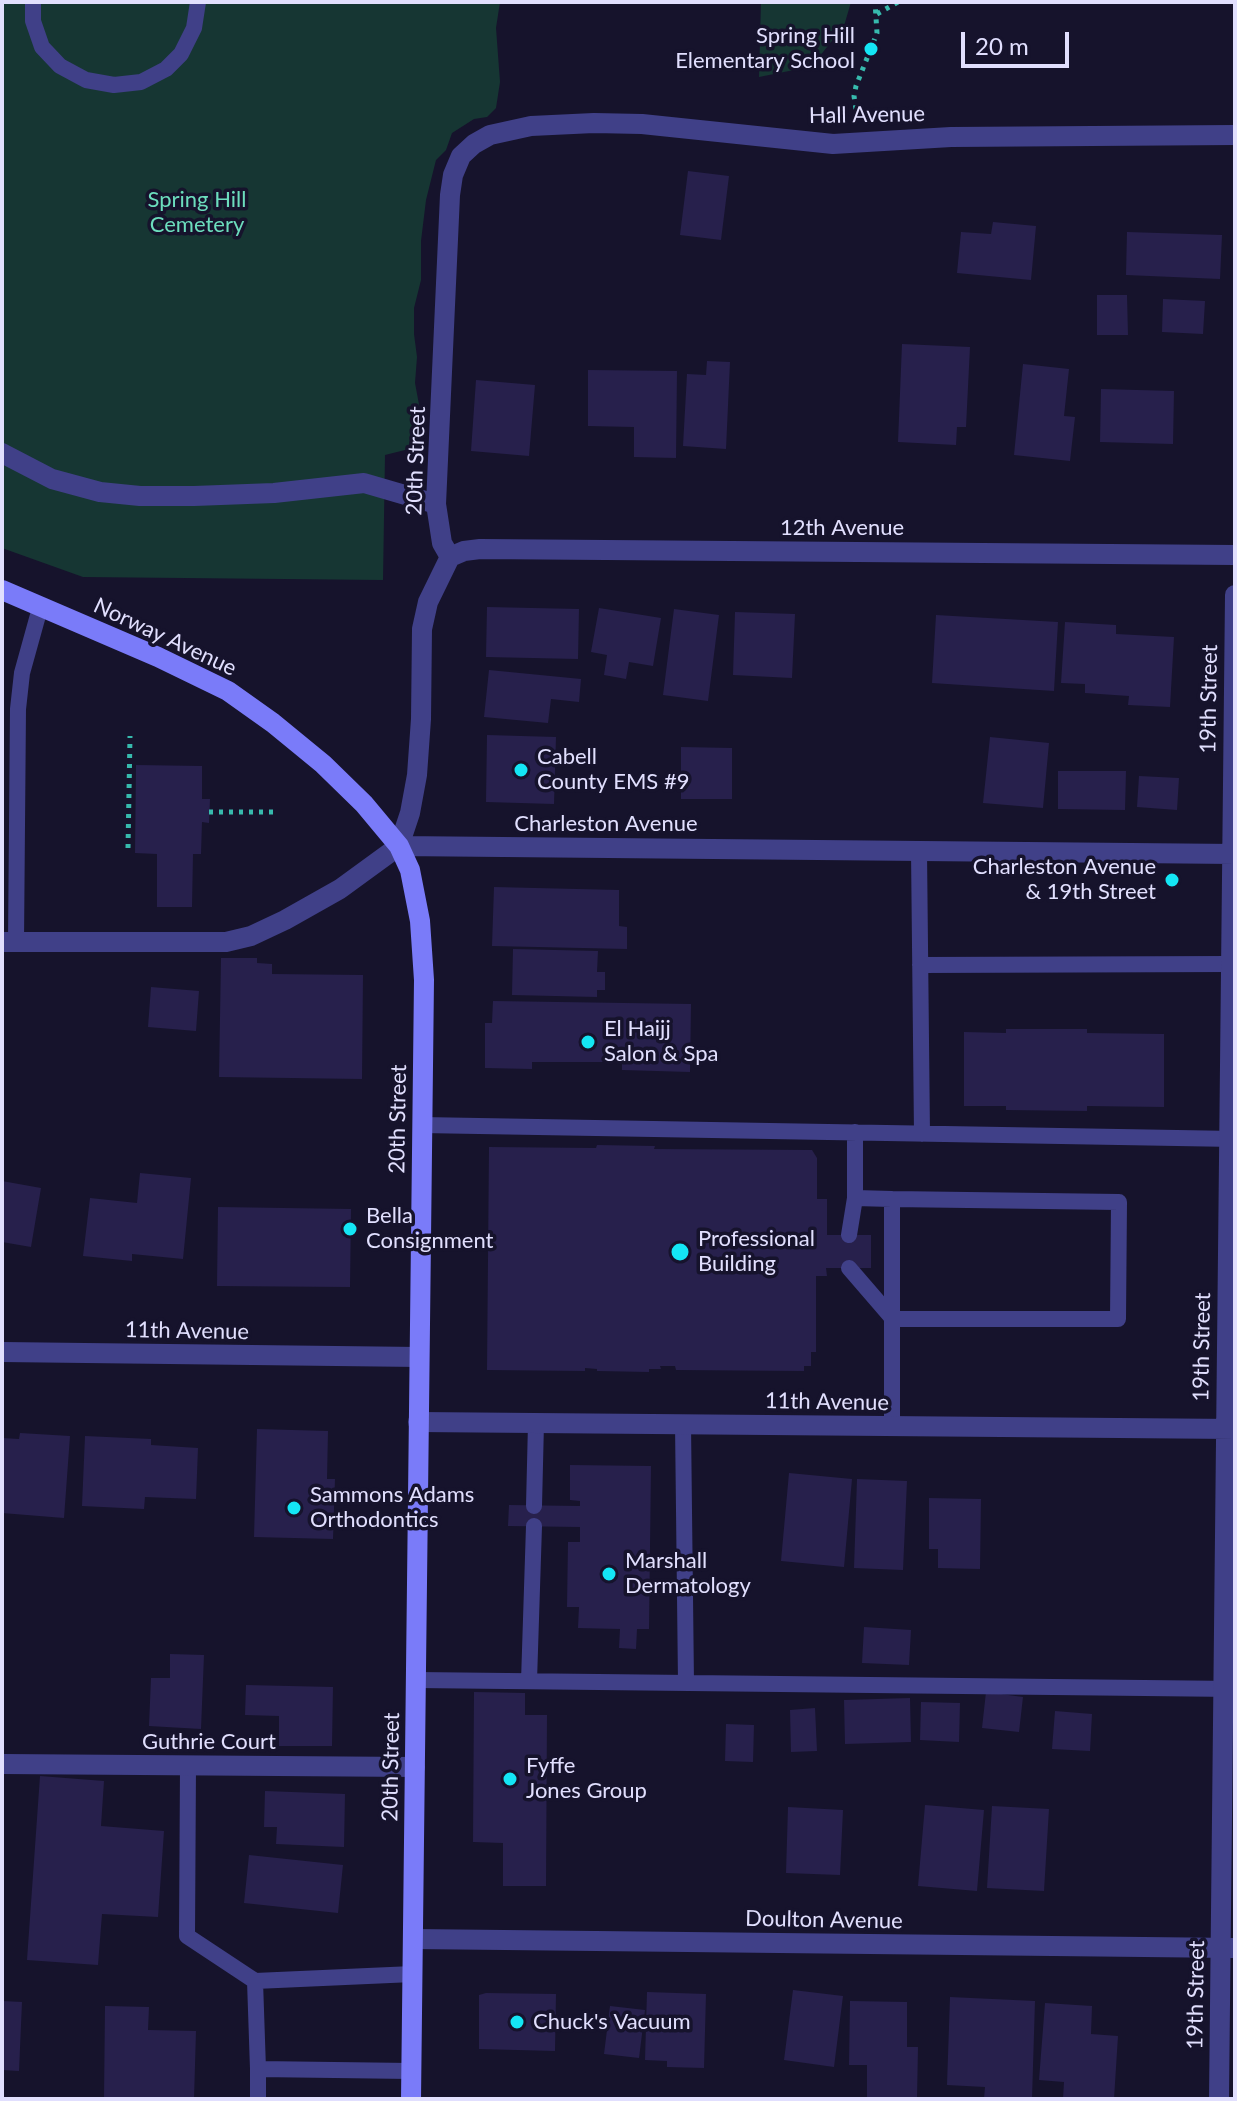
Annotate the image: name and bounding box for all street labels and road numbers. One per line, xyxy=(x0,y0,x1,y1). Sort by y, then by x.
street label: Hall Avenue xyxy=(809,101,925,129)
street label: 20th Street xyxy=(401,406,431,516)
street label: 12th Avenue xyxy=(780,515,904,541)
street label: Norway Avenue xyxy=(89,592,241,682)
street label: 19th Street xyxy=(1195,644,1223,754)
street label: Charleston Avenue xyxy=(514,811,698,837)
street label: 20th Street xyxy=(384,1064,412,1174)
street label: 19th Street xyxy=(1188,1292,1216,1402)
street label: 11th Avenue xyxy=(125,1317,249,1345)
street label: 11th Avenue xyxy=(765,1388,889,1416)
street label: 20th Street xyxy=(377,1712,405,1822)
street label: Guthrie Court xyxy=(142,1729,276,1755)
street label: Doulton Avenue xyxy=(745,1905,903,1935)
street label: 19th Street xyxy=(1182,1940,1210,2050)

